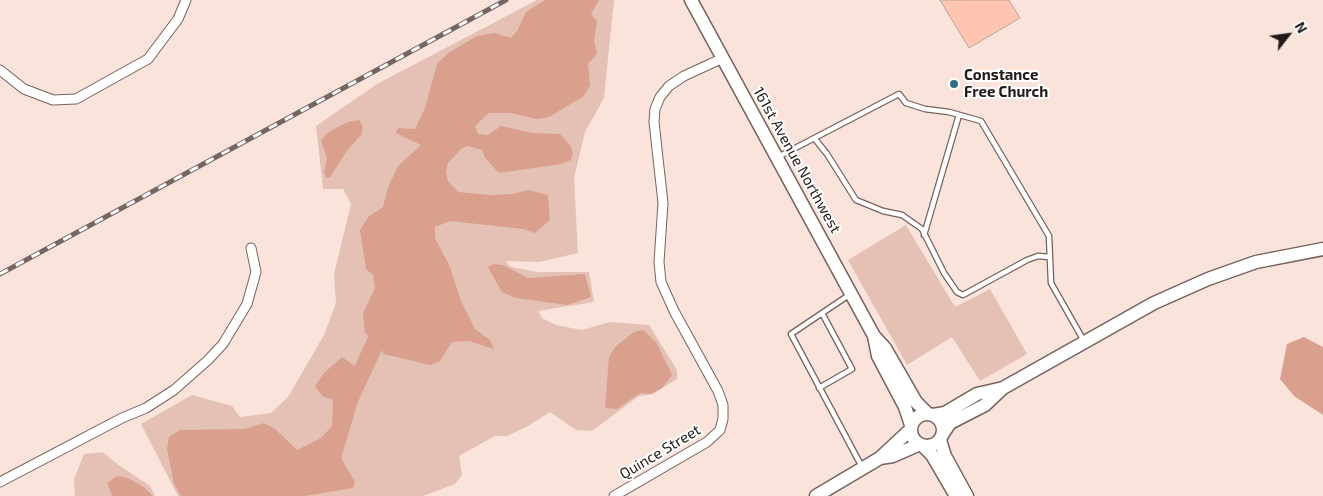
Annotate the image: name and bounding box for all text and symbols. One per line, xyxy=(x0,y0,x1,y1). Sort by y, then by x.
north arrow xyxy=(1263,10,1313,60)
text: N xyxy=(1292,19,1311,36)
place label: Constance Free Church xyxy=(964,66,1048,101)
marker: Constance Free Church xyxy=(948,78,960,90)
street label: 161st Avenue Northwest xyxy=(749,84,845,236)
street label: Quince Street xyxy=(616,421,704,483)

